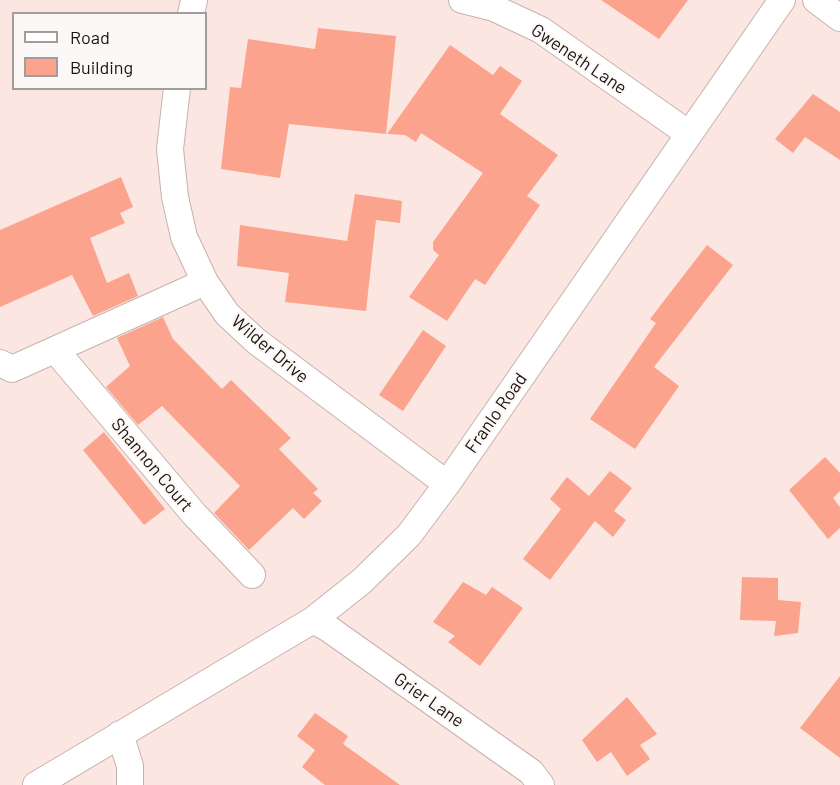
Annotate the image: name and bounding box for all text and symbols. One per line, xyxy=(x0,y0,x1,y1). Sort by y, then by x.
legend xyxy=(12,12,207,90)
street label: Gweneth Lane xyxy=(527,19,631,99)
text: Road xyxy=(70,26,110,48)
text: Building xyxy=(70,56,133,78)
street label: Wilder Drive xyxy=(227,310,313,388)
street label: Franlo Road xyxy=(461,369,531,457)
street label: Shannon Court xyxy=(107,414,197,516)
street label: Grier Lane xyxy=(390,668,468,732)

